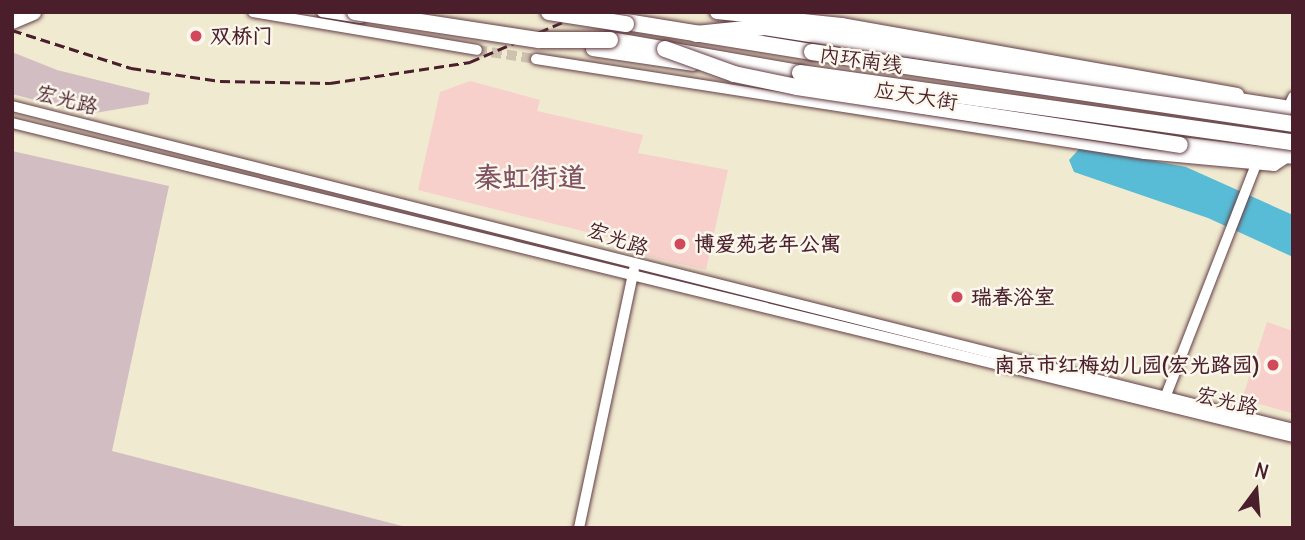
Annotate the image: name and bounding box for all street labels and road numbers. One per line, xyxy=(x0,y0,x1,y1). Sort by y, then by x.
street label: 内环南线 xyxy=(818,42,904,78)
street label: 应天大街 xyxy=(873,77,959,115)
street label: 宏光路 xyxy=(33,80,101,120)
street label: 宏光路 xyxy=(584,217,652,261)
street label: 宏光路 xyxy=(1193,382,1261,420)

